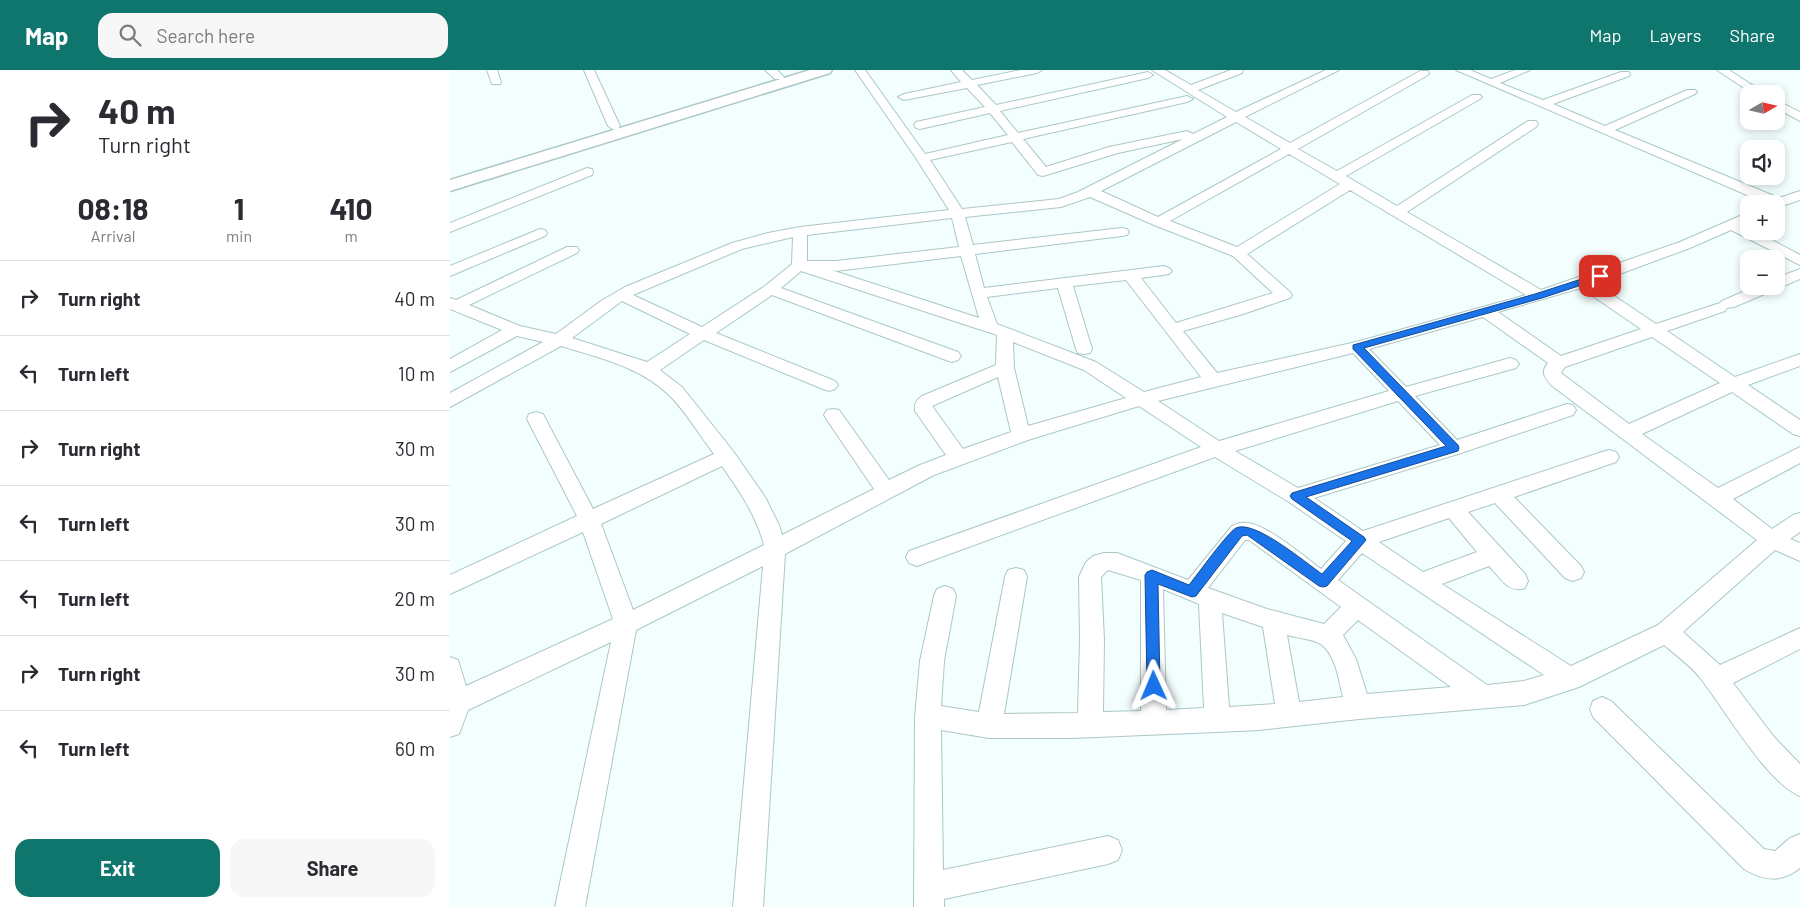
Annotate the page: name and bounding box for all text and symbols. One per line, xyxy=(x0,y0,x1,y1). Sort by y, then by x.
search box xyxy=(98,13,448,58)
text: Map xyxy=(25,21,68,50)
icon: search xyxy=(116,21,144,49)
text: Search here xyxy=(156,24,255,47)
text: Map xyxy=(1589,24,1621,46)
text: Layers xyxy=(1649,24,1702,46)
text: Share xyxy=(1730,24,1775,46)
north arrow xyxy=(1740,85,1785,130)
map controls xyxy=(1740,85,1785,295)
text: 40 m xyxy=(98,89,175,131)
icon: right xyxy=(15,90,80,155)
text: Turn right xyxy=(98,131,191,157)
button: sound xyxy=(1740,140,1785,185)
text: 08:18 xyxy=(77,190,149,226)
text: 1 xyxy=(234,190,244,226)
text: 410 xyxy=(330,190,373,226)
button: + xyxy=(1740,195,1785,240)
text: Arrival xyxy=(91,226,135,245)
text: min xyxy=(226,226,252,245)
text: m xyxy=(344,226,358,245)
button: − xyxy=(1740,250,1785,295)
pin xyxy=(1579,255,1621,297)
icon: arrive xyxy=(1586,262,1614,290)
icon: right xyxy=(15,284,43,312)
text: Turn right xyxy=(58,287,140,310)
text: 40 m xyxy=(394,287,435,310)
icon: left xyxy=(15,359,43,387)
text: Turn left xyxy=(58,362,129,385)
text: 10 m xyxy=(398,362,435,385)
icon: right xyxy=(15,434,43,462)
text: Turn right xyxy=(58,437,140,460)
text: 30 m xyxy=(395,437,435,460)
icon: left xyxy=(15,509,43,537)
text: Turn left xyxy=(58,512,129,535)
text: 30 m xyxy=(395,512,435,535)
icon: left xyxy=(15,584,43,612)
text: Turn left xyxy=(58,587,129,610)
text: 20 m xyxy=(395,587,435,610)
icon: right xyxy=(15,659,43,687)
position arrow xyxy=(1127,659,1179,711)
text: Turn right xyxy=(58,662,140,685)
text: 30 m xyxy=(395,662,435,685)
icon: left xyxy=(15,734,43,762)
text: Turn left xyxy=(58,737,129,760)
text: 60 m xyxy=(395,737,435,760)
button: Exit xyxy=(15,839,220,897)
button: Share xyxy=(230,839,435,897)

